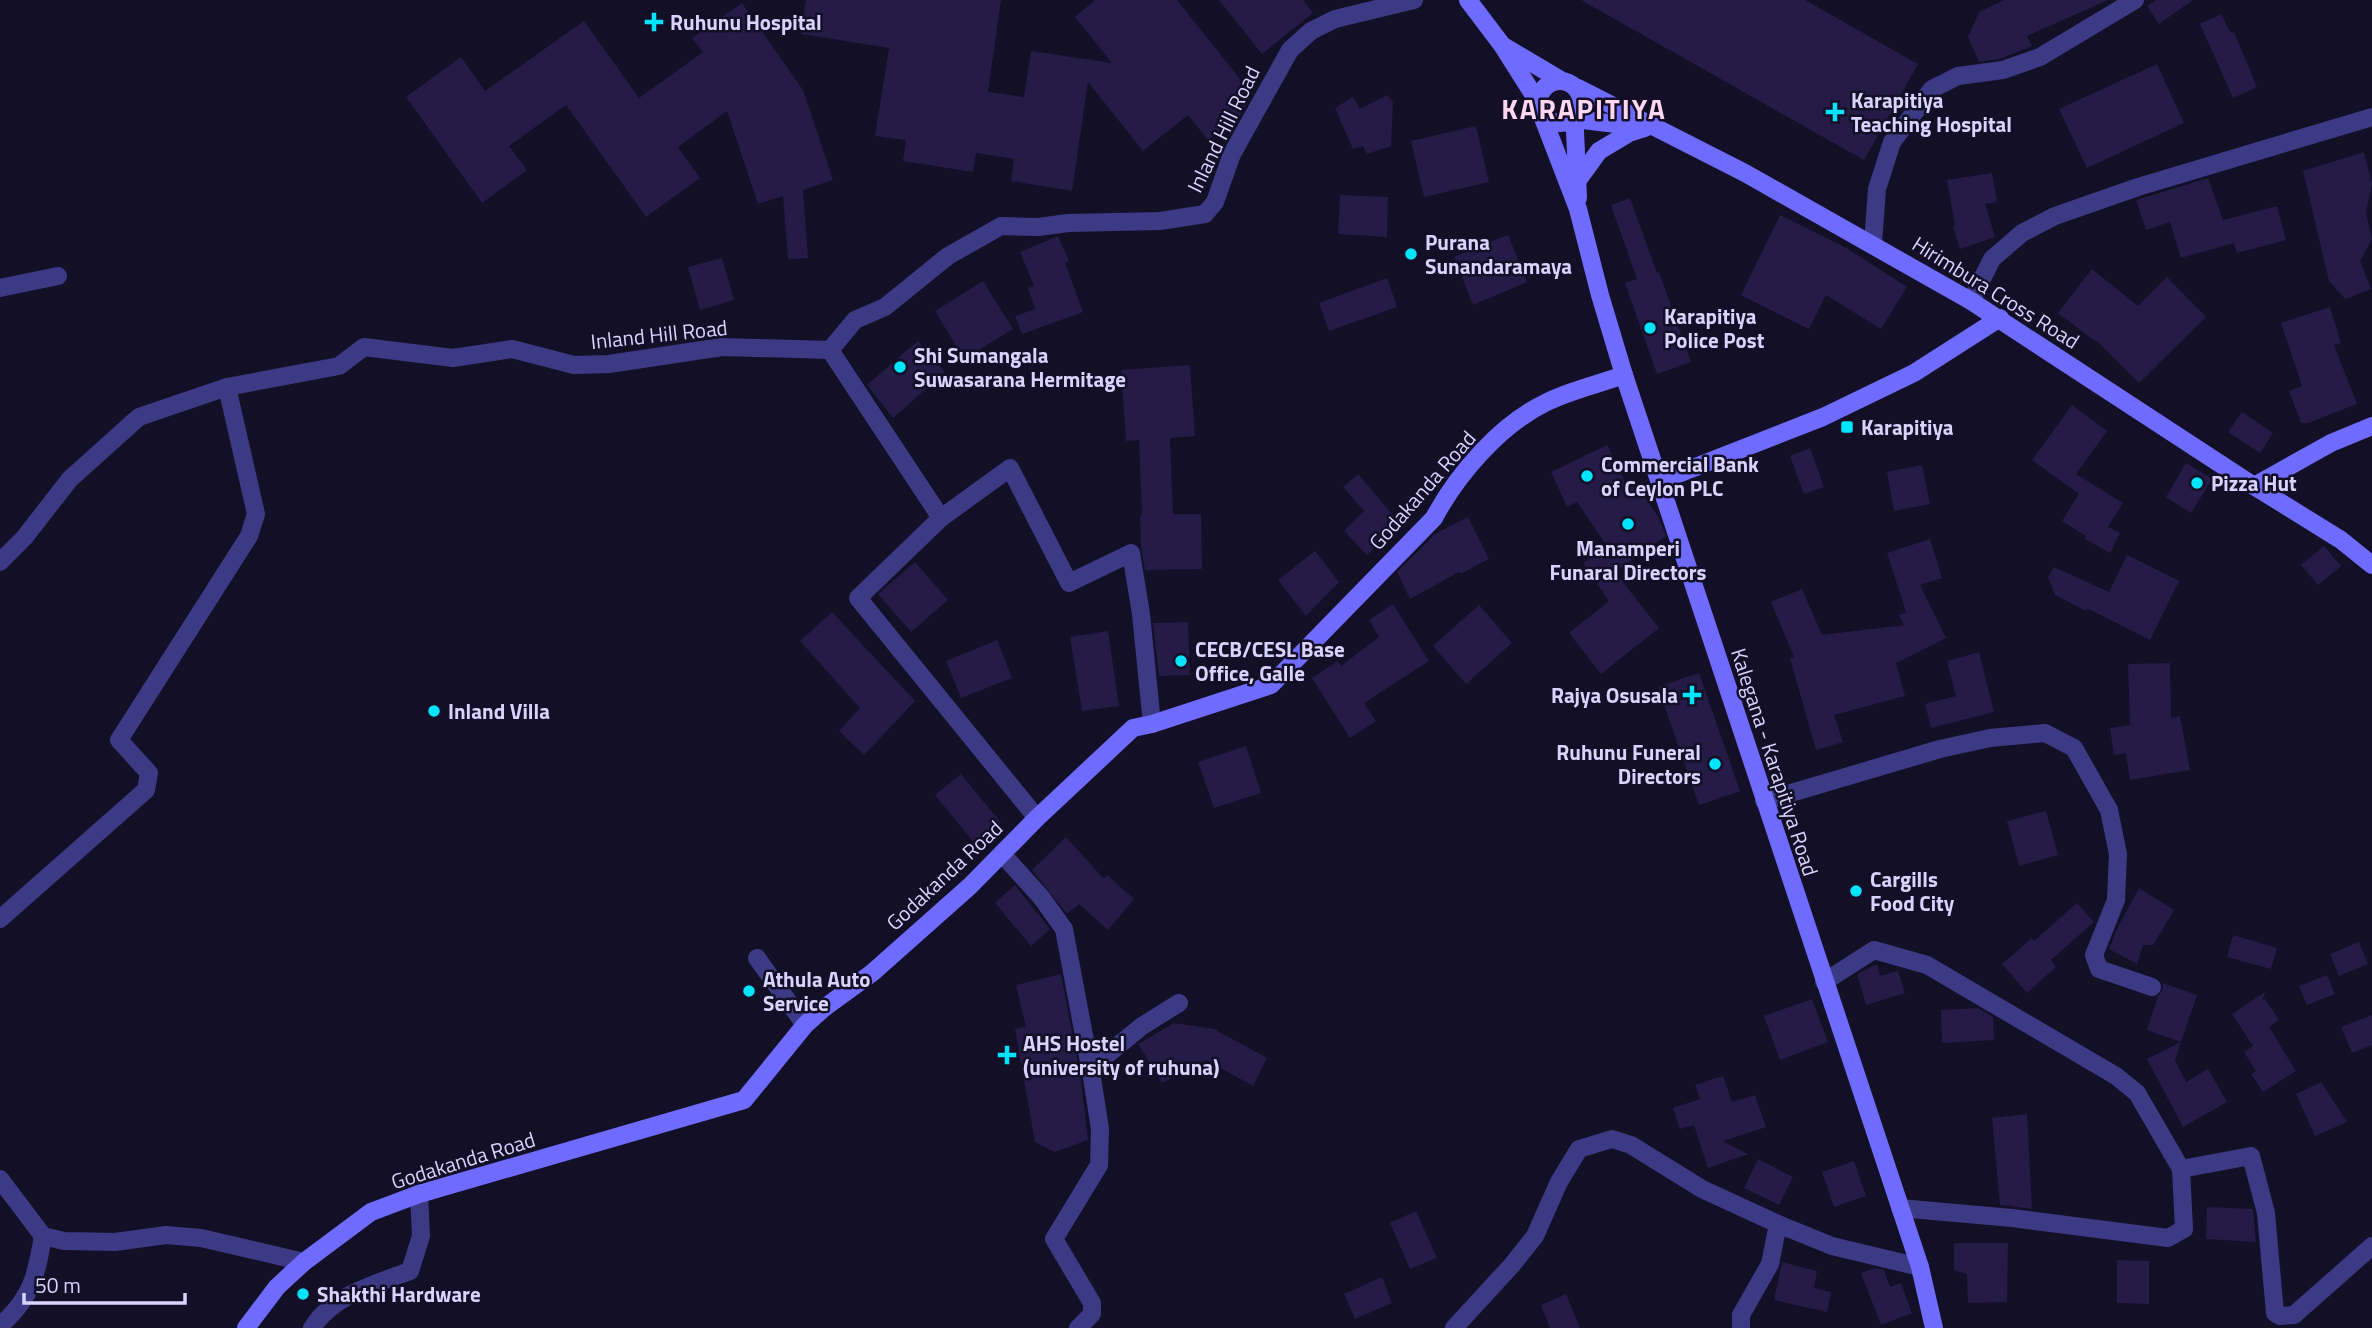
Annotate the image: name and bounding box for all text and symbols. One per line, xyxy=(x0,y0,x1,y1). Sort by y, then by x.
place label: Ruhunu Hospital xyxy=(670,6,822,38)
marker: Ruhunu Hospital xyxy=(644,12,664,32)
street label: Inland Hill Road xyxy=(1179,60,1267,198)
place label: Karapitiya Teaching Hospital xyxy=(1851,84,2012,140)
district label: KARAPITIYA xyxy=(1501,87,1667,130)
marker: Karapitiya Teaching Hospital xyxy=(1825,102,1845,122)
place label: Purana Sunandaramaya xyxy=(1425,226,1572,282)
street label: Hirimbura Cross Road xyxy=(1906,228,2086,356)
marker: Purana Sunandaramaya xyxy=(1403,246,1419,262)
place label: Karapitiya Police Post xyxy=(1664,300,1765,356)
street label: Inland Hill Road xyxy=(589,311,729,357)
marker: Karapitiya Police Post xyxy=(1642,320,1658,336)
place label: Shi Sumangala Suwasarana Hermitage xyxy=(914,339,1126,395)
marker: Shi Sumangala Suwasarana Hermitage xyxy=(892,359,908,375)
place label: Karapitiya xyxy=(1861,411,1954,443)
marker: Karapitiya xyxy=(1839,419,1855,435)
street label: Godakanda Road xyxy=(1361,423,1483,557)
place label: Commercial Bank of Ceylon PLC xyxy=(1601,448,1759,504)
place label: Pizza Hut xyxy=(2211,467,2297,499)
marker: Commercial Bank of Ceylon PLC xyxy=(1579,468,1595,484)
marker: Pizza Hut xyxy=(2189,475,2205,491)
marker: Manamperi Funaral Directors xyxy=(1620,516,1636,532)
place label: Manamperi Funaral Directors xyxy=(1550,532,1707,588)
place label: CECB/CESL Base Office, Galle xyxy=(1195,633,1345,689)
street label: Kalegana - Karapitiya Road xyxy=(1723,644,1827,880)
marker: CECB/CESL Base Office, Galle xyxy=(1173,653,1189,669)
place label: Rajya Osusala xyxy=(1551,679,1678,711)
marker: Rajya Osusala xyxy=(1684,687,1700,703)
place label: Inland Villa xyxy=(448,695,550,727)
marker: Inland Villa xyxy=(426,703,442,719)
place label: Ruhunu Funeral Directors xyxy=(1556,736,1701,792)
marker: Ruhunu Funeral Directors xyxy=(1707,756,1723,772)
street label: Godakanda Road xyxy=(879,812,1009,938)
place label: Cargills Food City xyxy=(1870,863,1955,919)
marker: Cargills Food City xyxy=(1848,883,1864,899)
place label: Athula Auto Service xyxy=(763,963,870,1019)
marker: Athula Auto Service xyxy=(741,983,757,999)
place label: AHS Hostel (university of ruhuna) xyxy=(1023,1027,1219,1083)
marker: AHS Hostel (university of ruhuna) xyxy=(997,1045,1017,1065)
street label: Godakanda Road xyxy=(387,1123,539,1197)
scale bar xyxy=(24,1262,186,1306)
text: 50 m xyxy=(35,1269,81,1301)
place label: Shakthi Hardware xyxy=(317,1278,481,1310)
marker: Shakthi Hardware xyxy=(295,1286,311,1302)

